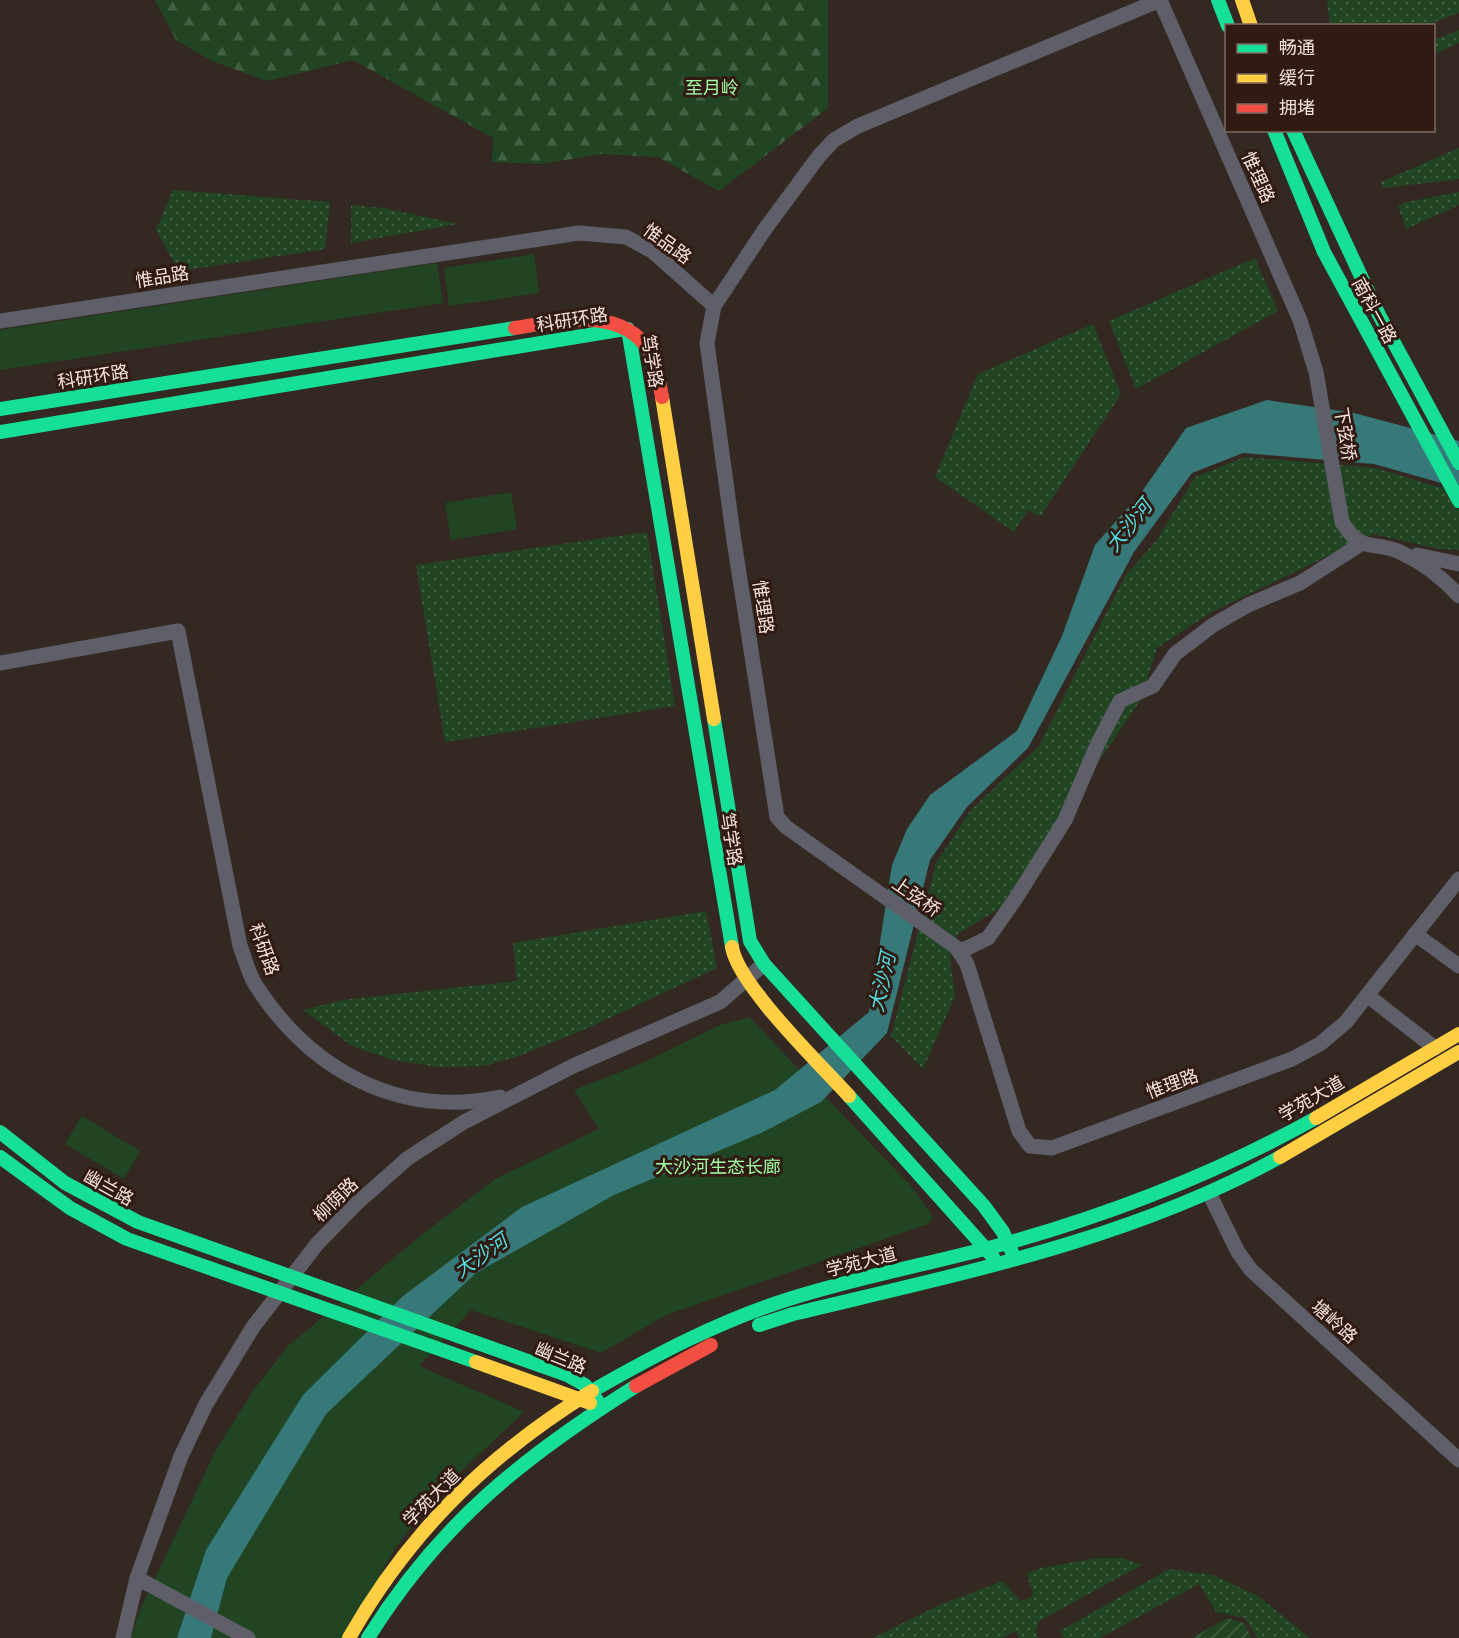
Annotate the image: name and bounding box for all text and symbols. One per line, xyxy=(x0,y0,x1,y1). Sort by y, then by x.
legend xyxy=(1225,24,1435,132)
text: 畅通 xyxy=(1279,36,1315,58)
text: 缓行 xyxy=(1279,66,1315,88)
park label: 至月岭 xyxy=(685,76,739,98)
text: 拥堵 xyxy=(1279,96,1315,118)
street label: 惟理路 xyxy=(1238,148,1280,206)
street label: 惟品路 xyxy=(640,218,696,268)
street label: 惟品路 xyxy=(134,261,190,291)
street label: 南科一路 xyxy=(1348,273,1402,347)
street label: 科研环路 xyxy=(535,303,609,335)
street label: 笃学路 xyxy=(638,333,668,389)
street label: 科研环路 xyxy=(56,360,130,392)
street label: 下弦桥 xyxy=(1331,406,1361,462)
water label: 大沙河 xyxy=(1100,491,1159,556)
street label: 惟理路 xyxy=(749,579,779,635)
street label: 笃学路 xyxy=(717,811,747,867)
street label: 上弦桥 xyxy=(889,872,945,920)
street label: 科研路 xyxy=(245,920,285,978)
water label: 大沙河 xyxy=(863,946,900,1014)
street label: 惟理路 xyxy=(1143,1063,1201,1103)
street label: 学苑大道 xyxy=(1274,1070,1348,1126)
park label: 大沙河生态长廊 xyxy=(655,1155,781,1177)
street label: 幽兰路 xyxy=(80,1164,138,1210)
street label: 柳荫路 xyxy=(308,1172,362,1226)
water label: 大沙河 xyxy=(449,1226,515,1282)
street label: 学苑大道 xyxy=(823,1242,899,1280)
street label: 塘岭路 xyxy=(1308,1295,1362,1347)
street label: 幽兰路 xyxy=(532,1336,590,1378)
street label: 学苑大道 xyxy=(398,1464,464,1530)

